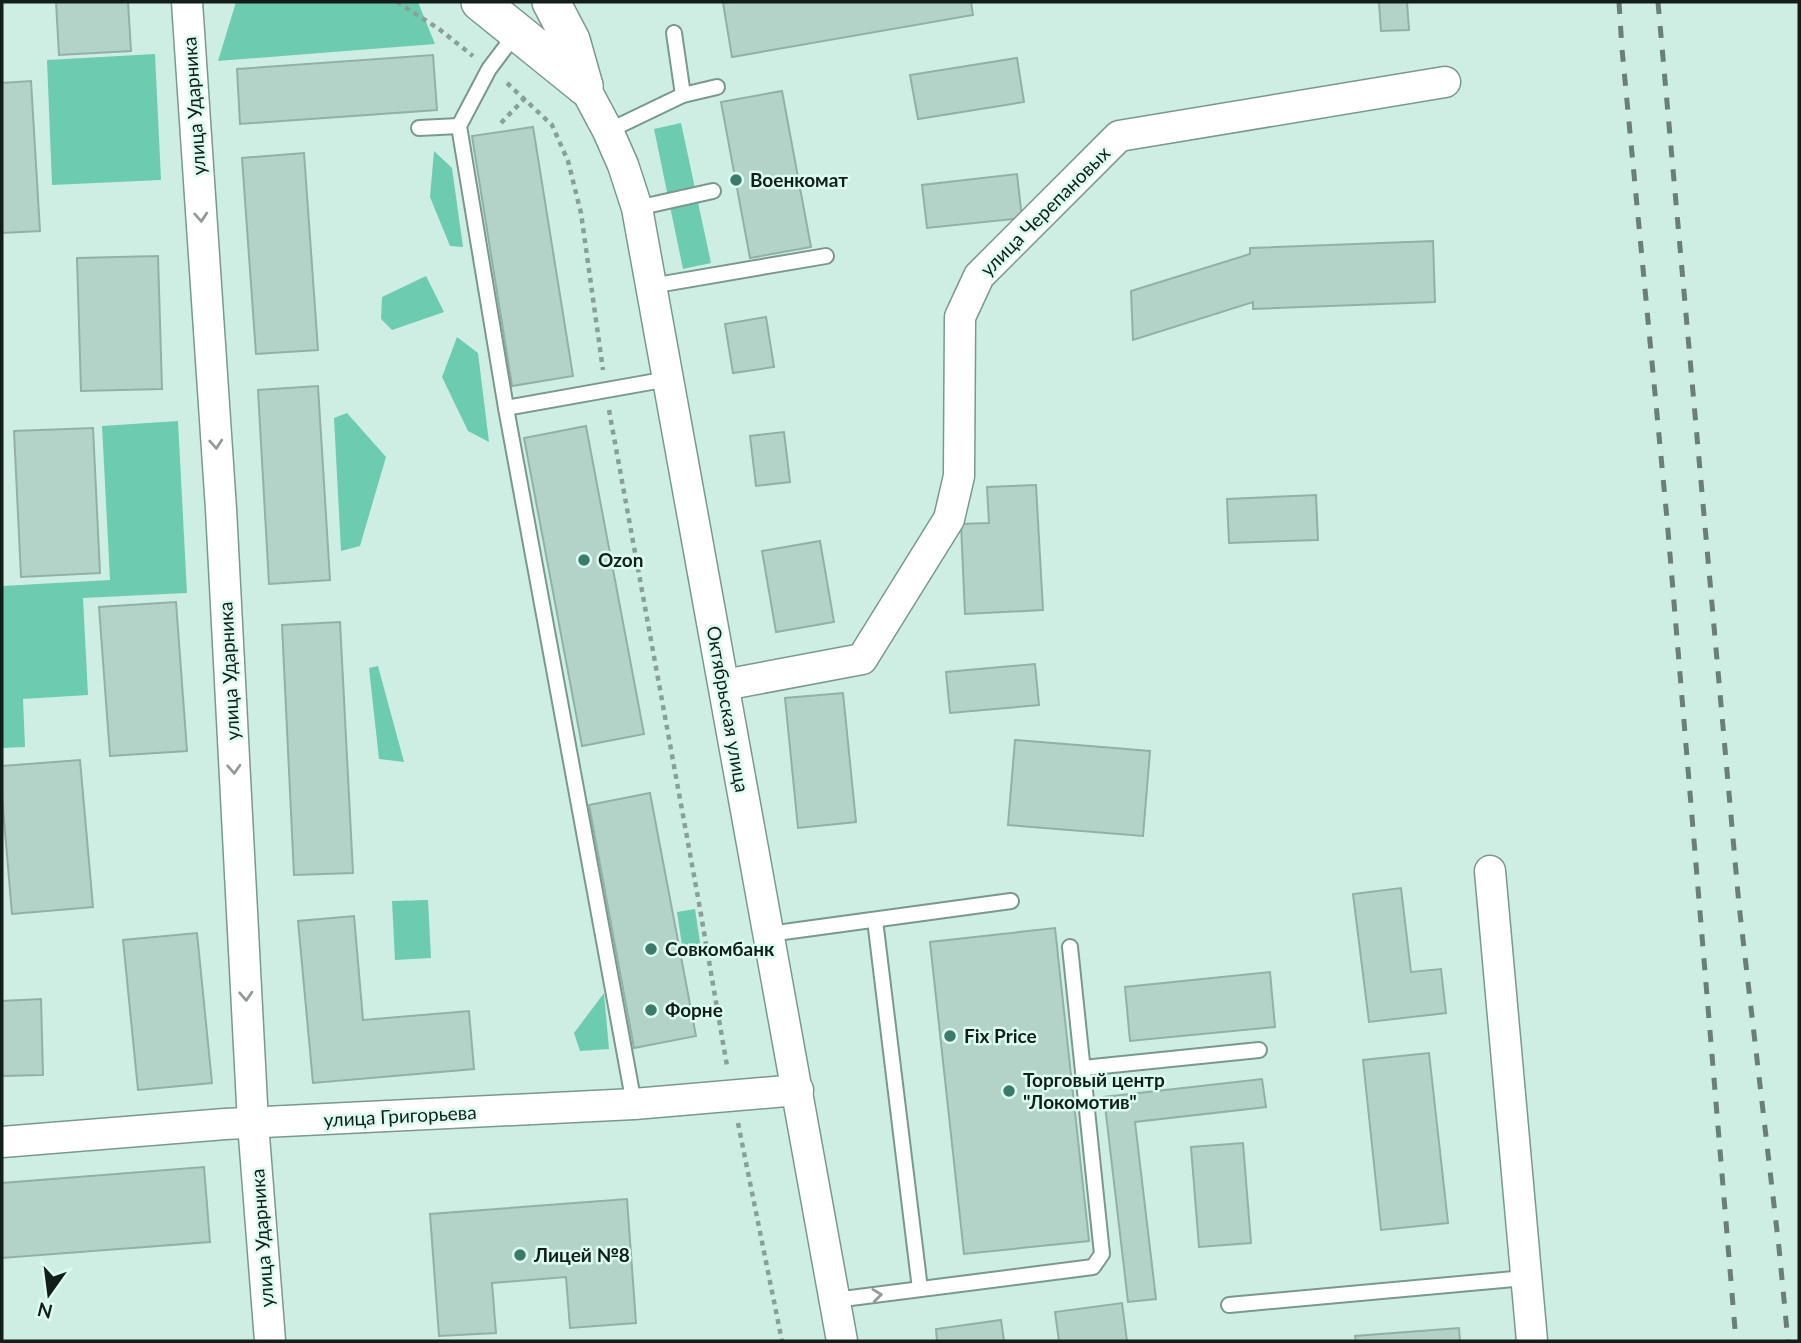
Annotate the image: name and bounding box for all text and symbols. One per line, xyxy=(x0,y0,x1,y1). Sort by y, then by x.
street label: улица Ударника xyxy=(177,36,210,176)
street label: улица Черепановых xyxy=(975,141,1115,280)
place label: Военкомат xyxy=(750,168,848,191)
marker: Военкомат xyxy=(728,172,744,188)
one-way arrow xyxy=(194,211,209,222)
one-way arrow xyxy=(209,438,224,449)
place label: Ozon xyxy=(598,548,643,571)
marker: Ozon xyxy=(576,552,592,568)
street label: улица Ударника xyxy=(213,601,244,741)
street label: Октябрьская улица xyxy=(703,624,754,794)
one-way arrow xyxy=(227,763,242,774)
place label: Совкомбанк xyxy=(665,937,775,960)
marker: Совкомбанк xyxy=(643,941,659,957)
one-way arrow xyxy=(239,990,254,1001)
place label: Форне xyxy=(665,998,723,1021)
marker: Форне xyxy=(643,1002,659,1018)
place label: Fix Price xyxy=(964,1024,1037,1047)
marker: Fix Price xyxy=(942,1028,958,1044)
place label: Торговый центр "Локомотив" xyxy=(1023,1068,1165,1113)
marker: Торговый центр "Локомотив" xyxy=(1001,1083,1017,1099)
street label: улица Григорьева xyxy=(323,1100,477,1131)
street label: улица Ударника xyxy=(245,1168,278,1308)
place label: Лицей №8 xyxy=(533,1243,630,1266)
marker: Лицей №8 xyxy=(512,1247,528,1263)
north arrow xyxy=(14,1259,84,1329)
one-way arrow xyxy=(871,1288,883,1303)
text: N xyxy=(35,1298,55,1324)

